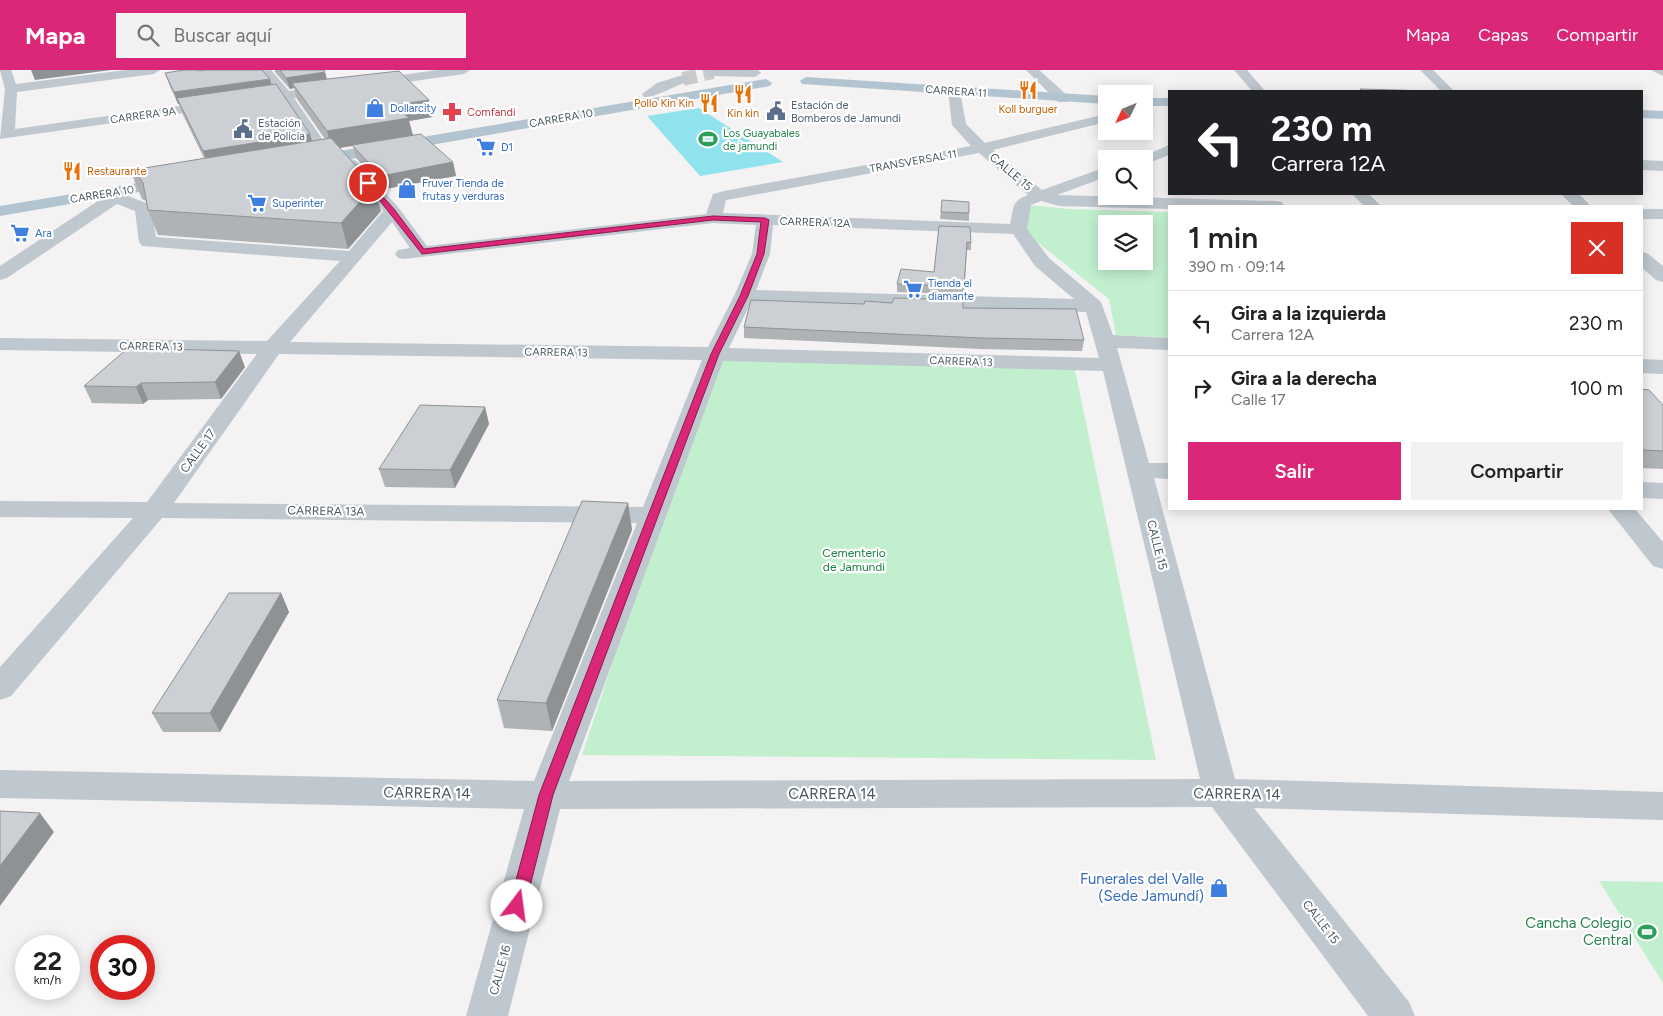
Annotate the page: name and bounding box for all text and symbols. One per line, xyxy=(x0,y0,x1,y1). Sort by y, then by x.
search box xyxy=(116,13,466,58)
text: Mapa xyxy=(25,21,86,50)
icon: search xyxy=(134,21,162,49)
text: Buscar aquí xyxy=(174,24,271,47)
text: Mapa xyxy=(1406,24,1450,46)
text: Capas xyxy=(1478,24,1528,46)
text: Compartir xyxy=(1556,24,1638,46)
restaurant icon: Koll burguer xyxy=(1017,79,1039,101)
restaurant icon: Kin kin xyxy=(732,83,754,105)
street label: CARRERA 11 xyxy=(925,83,987,100)
north arrow xyxy=(1098,85,1152,140)
map controls xyxy=(1098,85,1153,270)
restaurant icon: Pollo Kin Kin xyxy=(698,92,720,114)
shop icon: Dollarcity xyxy=(364,97,386,119)
place label: Pollo Kin Kin xyxy=(634,97,694,110)
place label: Estación de Bomberos de Jamundi xyxy=(791,99,901,125)
public building icon: Estación de Bomberos de Jamundi xyxy=(765,100,787,122)
pharmacy icon: Comfandi xyxy=(441,101,463,123)
place label: Dollarcity xyxy=(390,102,437,115)
place label: Koll burguer xyxy=(998,103,1058,116)
street label: CARRERA 9A xyxy=(109,104,177,127)
place label: Comfandi xyxy=(467,106,515,119)
street label: CARRERA 10 xyxy=(528,107,594,130)
place label: Kin kin xyxy=(727,107,759,120)
text: 230 m xyxy=(1271,108,1372,150)
icon: left xyxy=(1188,110,1253,175)
place label: Estación de Policía xyxy=(258,117,305,143)
public building icon: Estación de Policía xyxy=(232,118,254,140)
place label: Los Guayabales de jamundi xyxy=(723,127,800,153)
sports icon: Los Guayabales de jamundi xyxy=(697,128,719,150)
supermarket icon: D1 xyxy=(475,136,497,158)
place label: D1 xyxy=(501,141,513,154)
street label: TRANSVERSAL 11 xyxy=(868,147,958,176)
street label: CALLE 15 xyxy=(987,150,1035,194)
button: search xyxy=(1098,150,1153,205)
text: Carrera 12A xyxy=(1271,150,1385,177)
restaurant icon: Restaurante xyxy=(61,160,83,182)
pin xyxy=(347,162,389,204)
place label: Restaurante xyxy=(87,165,147,178)
icon: arrive xyxy=(354,169,382,197)
place label: Fruver Tienda de frutas y verduras xyxy=(422,177,504,203)
shop icon: Fruver Tienda de frutas y verduras xyxy=(396,178,418,200)
street label: CARRERA 10 xyxy=(69,183,135,206)
supermarket icon: Superinter xyxy=(246,192,268,214)
place label: Superinter xyxy=(272,197,324,210)
street label: CARRERA 12A xyxy=(779,215,851,230)
button: layers xyxy=(1098,215,1153,270)
text: 1 min xyxy=(1188,219,1258,256)
supermarket icon: Ara xyxy=(9,222,31,244)
button: close xyxy=(1571,222,1623,274)
place label: Ara xyxy=(35,227,52,240)
text: 390 m · 09:14 xyxy=(1188,257,1285,276)
place label: Tienda el diamante xyxy=(928,277,974,303)
supermarket icon: Tienda el diamante xyxy=(902,278,924,300)
text: Gira a la izquierda xyxy=(1231,302,1386,325)
icon: left xyxy=(1188,309,1216,337)
text: 230 m xyxy=(1569,312,1623,335)
text: Carrera 12A xyxy=(1231,325,1314,344)
street label: CARRERA 13 xyxy=(119,339,183,354)
street label: CARRERA 13 xyxy=(524,345,588,360)
street label: CARRERA 13 xyxy=(929,354,993,369)
text: Gira a la derecha xyxy=(1231,367,1377,390)
icon: right xyxy=(1188,374,1216,402)
text: 100 m xyxy=(1570,377,1623,400)
text: Calle 17 xyxy=(1231,390,1286,409)
street label: CALLE 17 xyxy=(177,426,219,476)
button: Salir xyxy=(1188,442,1401,500)
button: Compartir xyxy=(1411,442,1623,500)
street label: CARRERA 13A xyxy=(287,503,365,519)
street label: CALLE 15 xyxy=(1144,518,1170,572)
park label: Cementerio de Jamundi xyxy=(822,546,886,574)
street label: CARRERA 14 xyxy=(383,783,471,803)
street label: CARRERA 14 xyxy=(1193,784,1281,804)
street label: CARRERA 14 xyxy=(788,785,876,803)
place label: Funerales del Valle (Sede Jamundí) xyxy=(1080,870,1204,905)
shop icon: Funerales del Valle (Sede Jamundí) xyxy=(1208,877,1230,899)
position arrow xyxy=(490,879,542,931)
street label: CALLE 15 xyxy=(1300,898,1342,947)
place label: Cancha Colegio Central xyxy=(1525,914,1632,949)
sports icon: Cancha Colegio Central xyxy=(1636,921,1658,943)
speed limit sign: 30 xyxy=(90,935,155,1000)
street label: CALLE 16 xyxy=(487,943,513,996)
text: 22 xyxy=(33,946,62,976)
text: km/h xyxy=(34,973,61,987)

